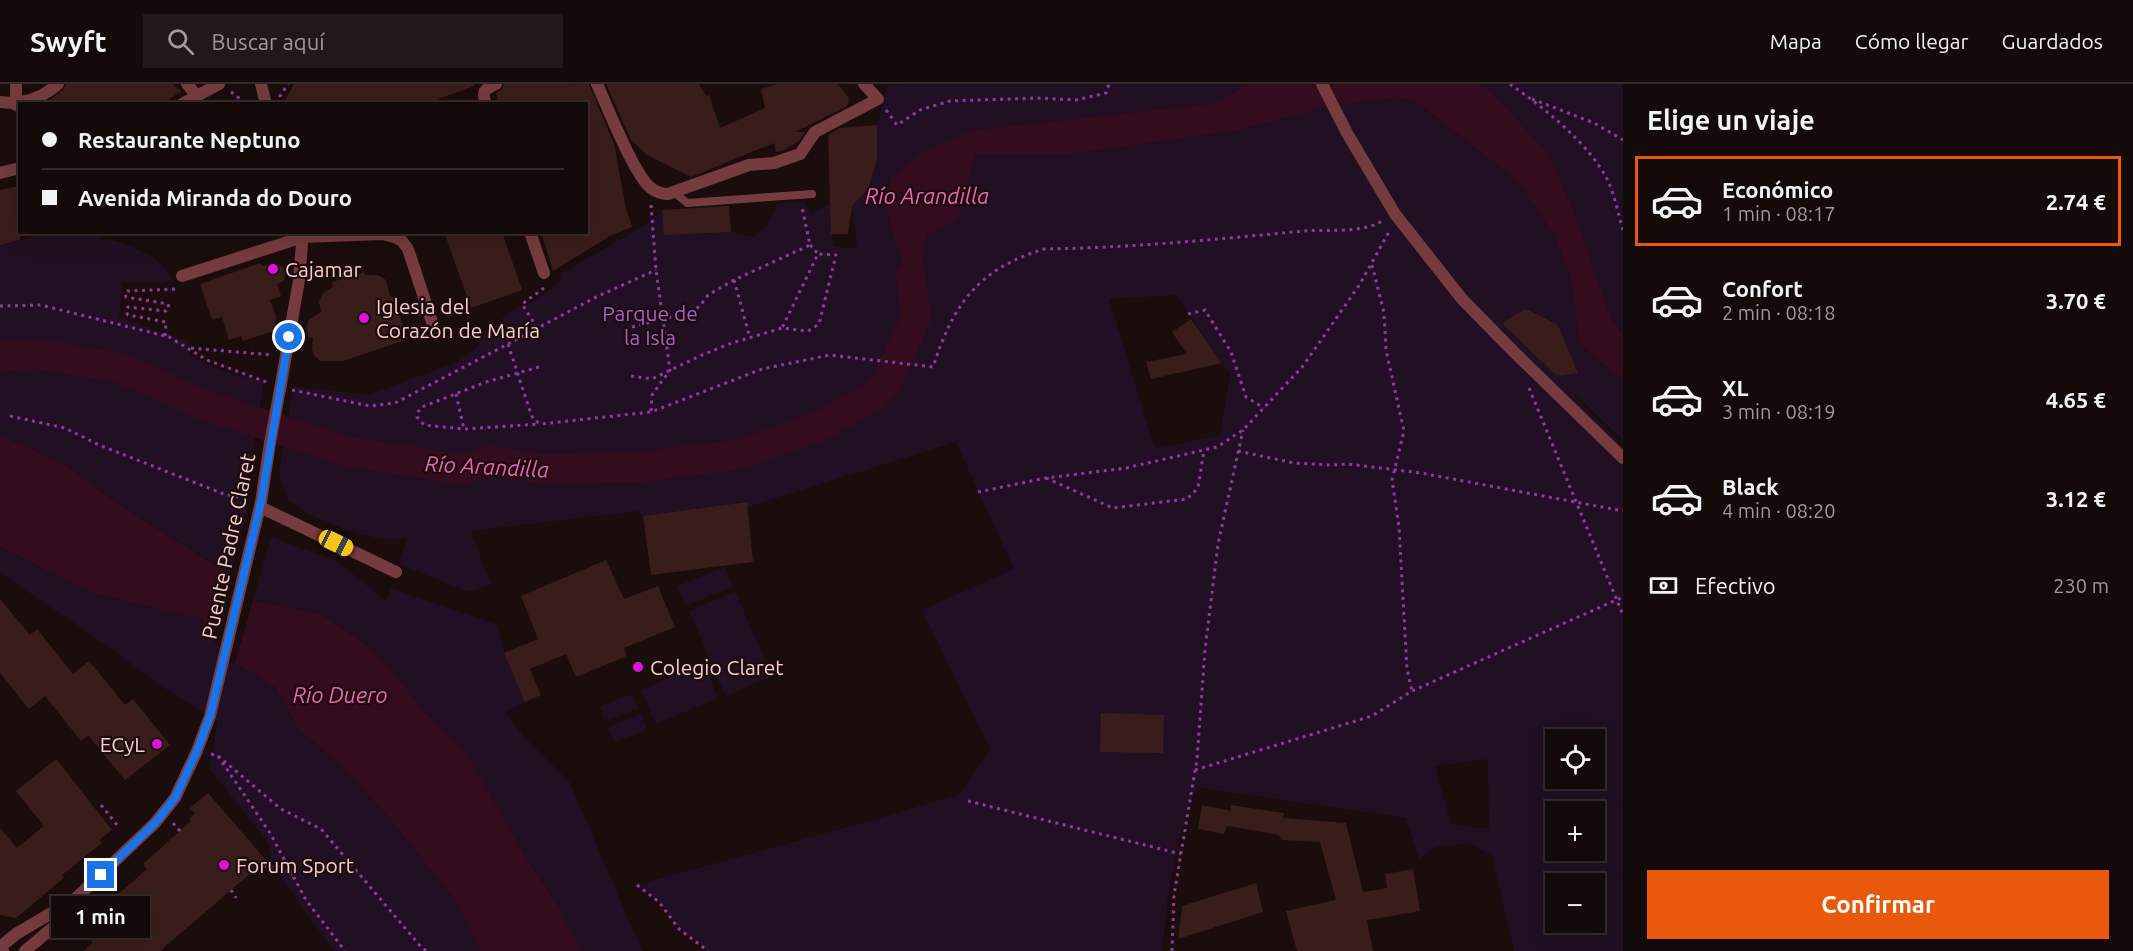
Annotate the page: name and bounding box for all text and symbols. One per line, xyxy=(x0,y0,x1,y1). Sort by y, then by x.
search box xyxy=(143,14,563,68)
icon: search xyxy=(164,25,197,58)
text: Swyft xyxy=(30,26,107,57)
text: Buscar aquí xyxy=(212,29,325,54)
text: Mapa xyxy=(1770,29,1822,53)
text: Cómo llegar xyxy=(1855,29,1969,53)
text: Guardados xyxy=(2002,29,2103,53)
text: Elige un viaje xyxy=(1647,105,1815,135)
text: Restaurante Neptuno xyxy=(78,127,300,152)
icon: car xyxy=(1650,174,1704,228)
text: Económico xyxy=(1722,177,1833,202)
water label: Río Arandilla xyxy=(865,183,989,208)
text: Avenida Miranda do Douro xyxy=(78,185,352,210)
text: 2.74 € xyxy=(2046,189,2106,214)
text: 1 min · 08:17 xyxy=(1722,202,1836,225)
place label: Cajamar xyxy=(285,257,362,281)
marker: Cajamar xyxy=(266,262,280,276)
icon: car xyxy=(1650,273,1704,327)
text: Confort xyxy=(1722,276,1803,301)
text: 3.70 € xyxy=(2046,288,2106,313)
place label: Iglesia del Corazón de María xyxy=(376,294,540,342)
park label: Parque de la Isla xyxy=(602,301,698,349)
text: 2 min · 08:18 xyxy=(1722,301,1836,324)
marker: Iglesia del Corazón de María xyxy=(357,311,371,325)
route start xyxy=(275,323,302,350)
icon: car xyxy=(1650,372,1704,426)
text: XL xyxy=(1722,375,1749,400)
text: 4.65 € xyxy=(2046,387,2106,412)
text: 3 min · 08:19 xyxy=(1722,400,1836,423)
water label: Río Arandilla xyxy=(424,450,550,482)
street label: Puente Padre Claret xyxy=(197,451,259,641)
icon: car xyxy=(1650,471,1704,525)
text: Black xyxy=(1722,474,1779,499)
text: 3.12 € xyxy=(2046,486,2106,511)
text: 4 min · 08:20 xyxy=(1722,499,1836,522)
car xyxy=(316,527,356,559)
icon: cash xyxy=(1647,569,1680,602)
text: Efectivo xyxy=(1695,573,1776,598)
text: 230 m xyxy=(2053,574,2109,597)
place label: Colegio Claret xyxy=(650,655,784,679)
marker: Colegio Claret xyxy=(631,660,645,674)
water label: Río Duero xyxy=(293,682,387,707)
map controls xyxy=(1545,729,1605,933)
button: locate xyxy=(1545,729,1605,789)
place label: ECyL xyxy=(100,732,145,756)
marker: ECyL xyxy=(150,737,164,751)
button: + xyxy=(1545,801,1605,861)
place label: Forum Sport xyxy=(236,853,354,877)
marker: Forum Sport xyxy=(217,858,231,872)
route end xyxy=(87,861,114,888)
button: Confirmar xyxy=(1647,870,2109,939)
button: − xyxy=(1545,873,1605,933)
callout: 1 min xyxy=(51,896,150,938)
text: 1 min xyxy=(75,905,126,928)

